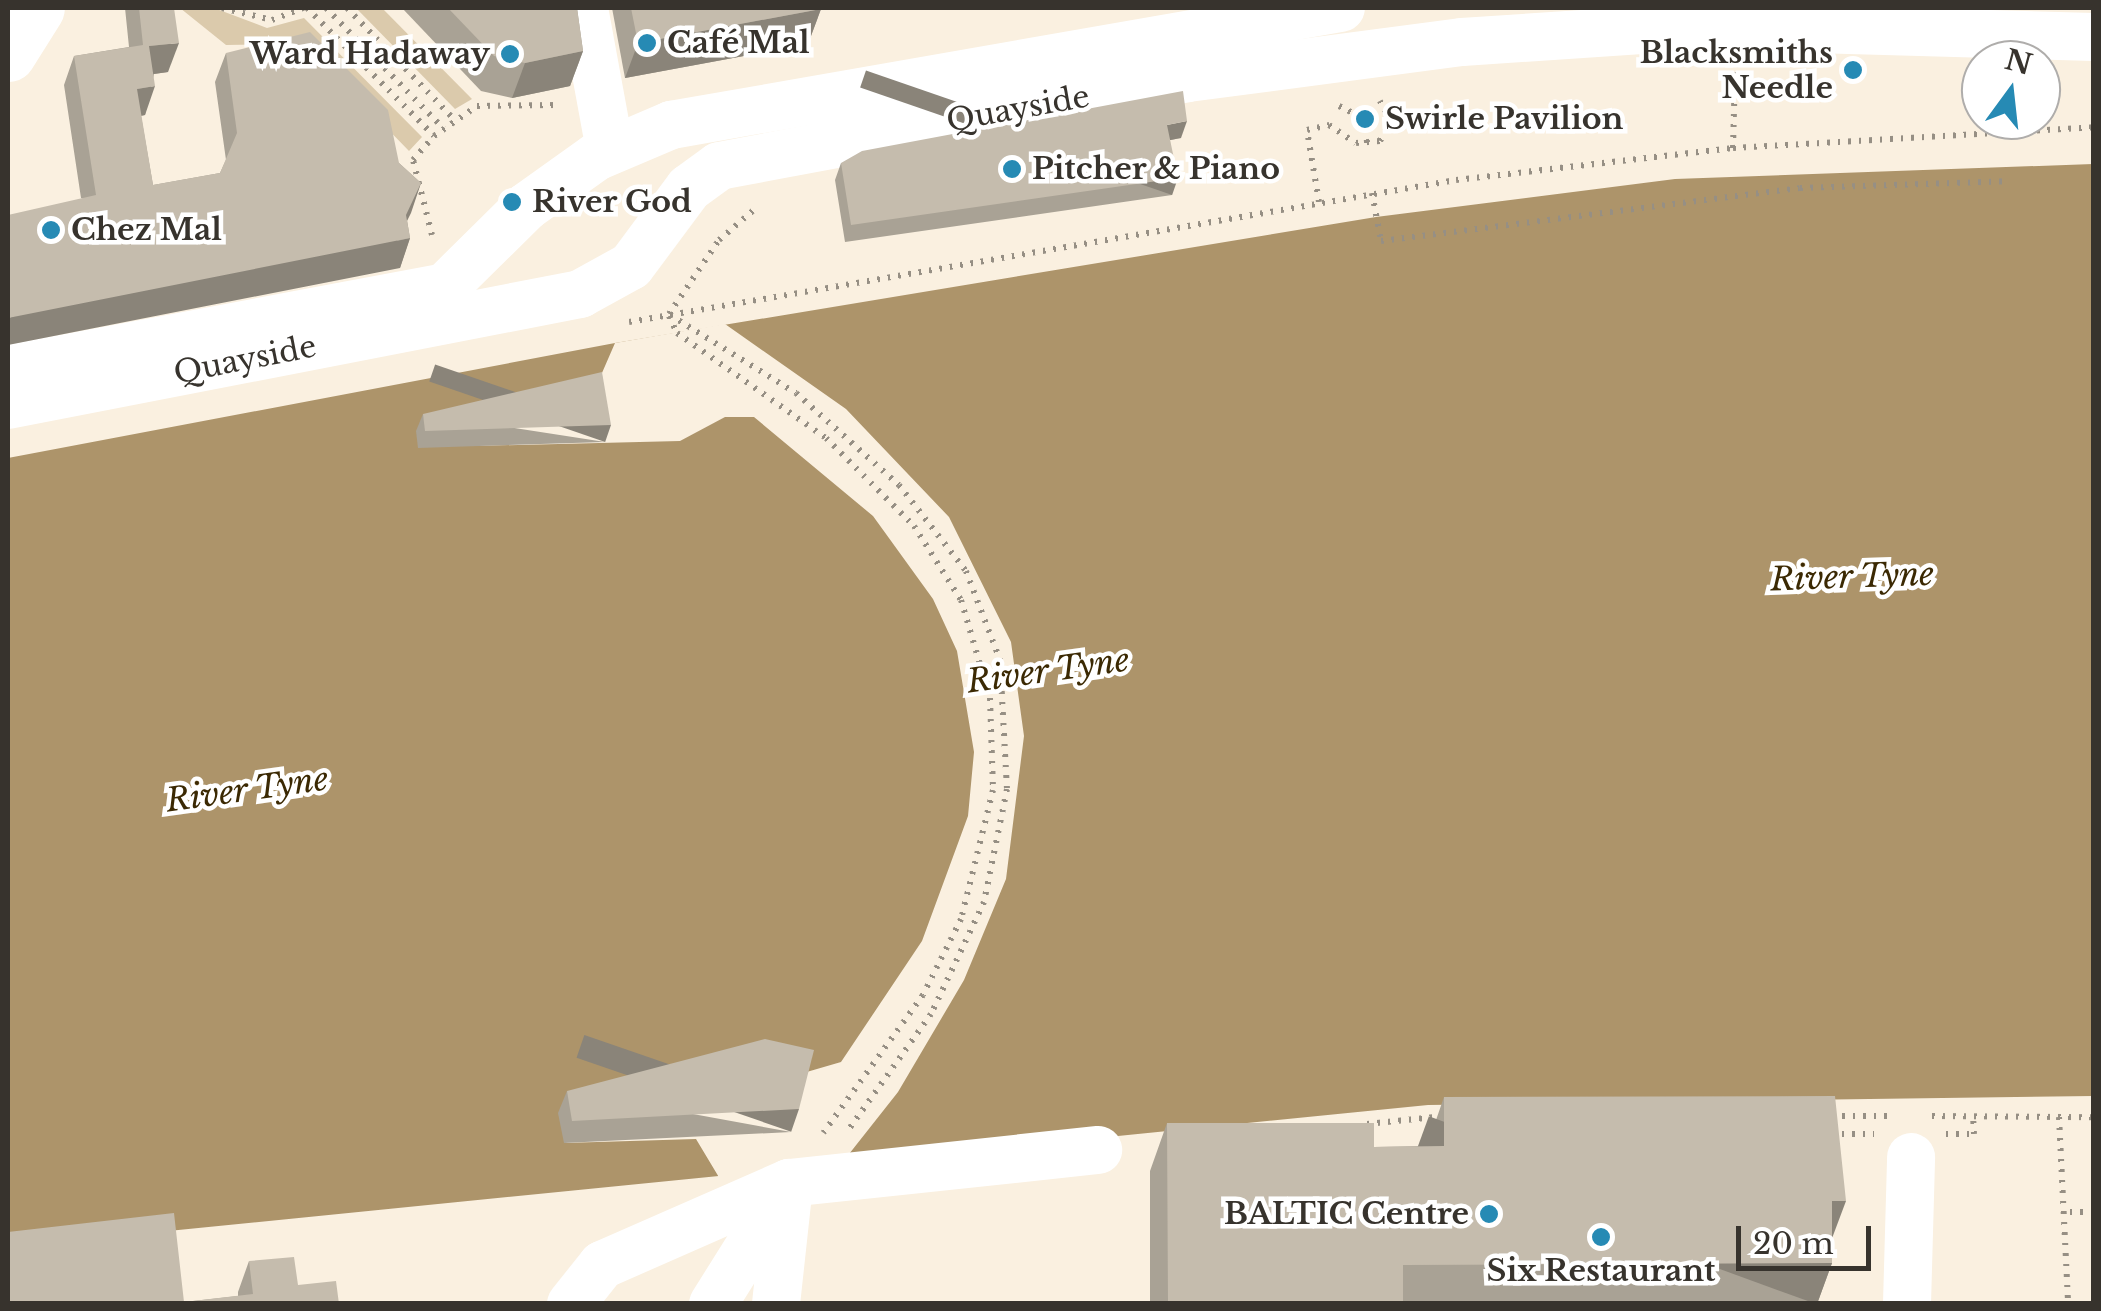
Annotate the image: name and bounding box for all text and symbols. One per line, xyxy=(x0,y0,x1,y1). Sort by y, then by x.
place label: Café Mal xyxy=(667,25,810,61)
marker: Café Mal xyxy=(636,32,658,54)
place label: Blacksmiths Needle xyxy=(1640,35,1833,106)
place label: Ward Hadaway xyxy=(250,36,490,72)
north arrow xyxy=(1961,40,2061,140)
text: N xyxy=(2001,42,2036,83)
marker: Ward Hadaway xyxy=(499,43,521,65)
marker: Blacksmiths Needle xyxy=(1842,59,1864,81)
street label: Quayside xyxy=(944,79,1092,139)
place label: Swirle Pavilion xyxy=(1385,101,1623,137)
marker: Swirle Pavilion xyxy=(1354,108,1376,130)
place label: Pitcher & Piano xyxy=(1032,151,1280,187)
marker: Pitcher & Piano xyxy=(1001,158,1023,180)
place label: River God xyxy=(532,184,692,220)
marker: River God xyxy=(501,191,523,213)
place label: Chez Mal xyxy=(71,212,222,248)
marker: Chez Mal xyxy=(40,219,62,241)
street label: Quayside xyxy=(171,329,319,391)
water label: River Tyne xyxy=(1769,555,1935,599)
water label: River Tyne xyxy=(964,640,1132,702)
water label: River Tyne xyxy=(163,759,331,821)
place label: BALTIC Centre xyxy=(1224,1196,1469,1232)
marker: BALTIC Centre xyxy=(1478,1203,1500,1225)
scale bar xyxy=(1741,1206,1876,1268)
text: 20 m xyxy=(1753,1225,1834,1262)
marker: Six Restaurant xyxy=(1590,1226,1612,1248)
place label: Six Restaurant xyxy=(1486,1253,1716,1289)

